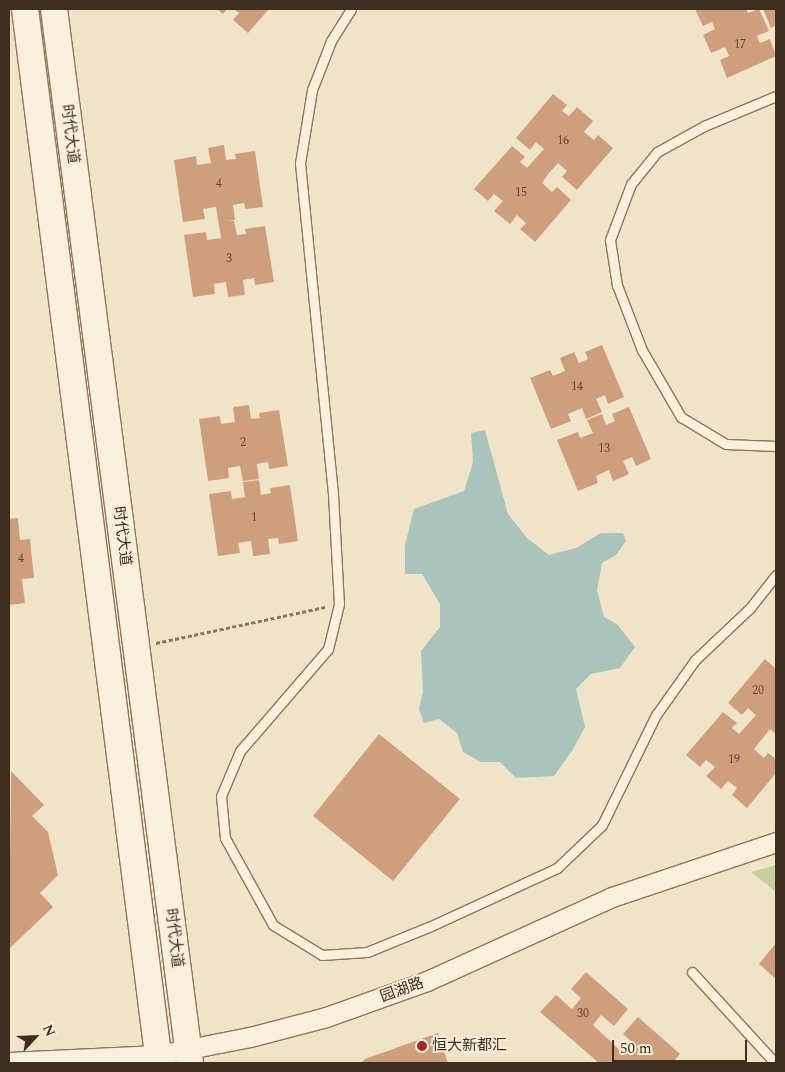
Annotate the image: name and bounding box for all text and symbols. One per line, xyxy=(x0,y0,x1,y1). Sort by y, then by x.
house number: 17 xyxy=(734,38,746,52)
street label: 时代大道 xyxy=(57,103,83,165)
house number: 16 xyxy=(557,134,569,148)
house number: 4 xyxy=(216,177,222,191)
house number: 15 xyxy=(515,186,527,200)
house number: 3 xyxy=(226,252,232,266)
house number: 14 xyxy=(571,380,583,394)
house number: 2 xyxy=(240,436,246,450)
house number: 13 xyxy=(598,442,610,456)
street label: 时代大道 xyxy=(109,505,135,567)
house number: 1 xyxy=(251,511,257,525)
house number: 4 xyxy=(18,552,24,566)
house number: 20 xyxy=(752,684,764,698)
house number: 19 xyxy=(728,753,740,767)
street label: 时代大道 xyxy=(161,907,187,969)
street label: 园湖路 xyxy=(378,974,426,1006)
house number: 30 xyxy=(577,1007,589,1021)
north arrow xyxy=(10,1012,60,1062)
text: N xyxy=(37,1021,61,1040)
scale bar xyxy=(615,1030,750,1062)
place label: 恒大新都汇 xyxy=(432,1037,507,1055)
text: 50 m xyxy=(620,1037,652,1060)
marker: 恒大新都汇 xyxy=(416,1040,428,1052)

